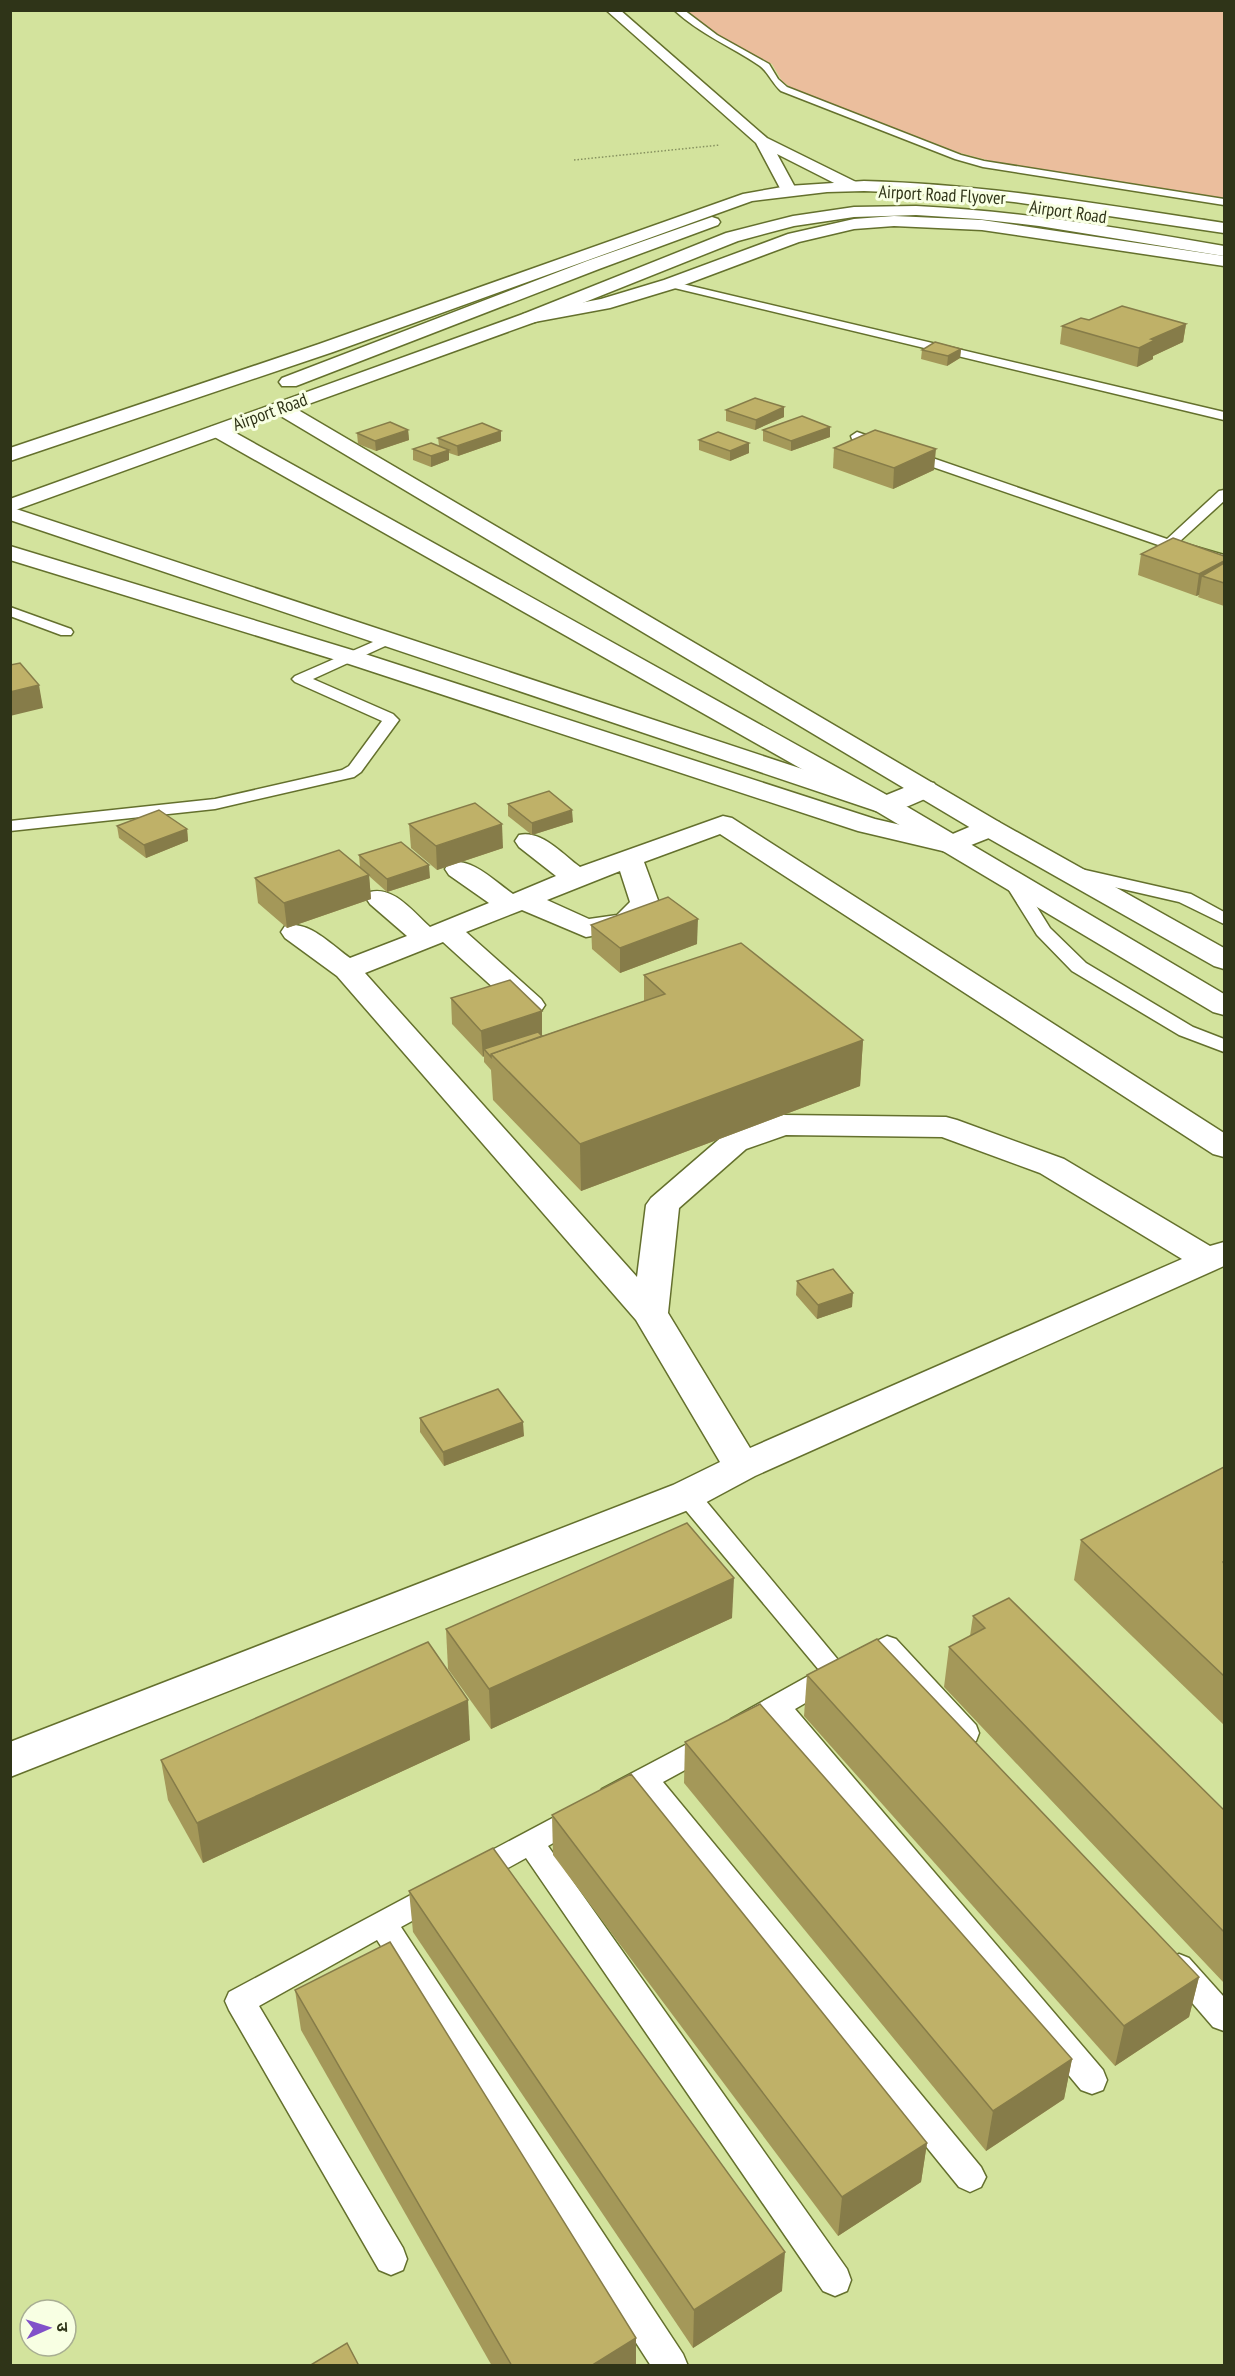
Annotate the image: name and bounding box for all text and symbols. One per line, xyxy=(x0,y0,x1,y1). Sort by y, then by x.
street label: Airport Road Flyover xyxy=(878,180,1006,209)
street label: Airport Road xyxy=(1028,195,1108,228)
street label: Airport Road xyxy=(229,387,310,436)
north arrow xyxy=(18,2298,78,2358)
text: उ xyxy=(53,2322,73,2333)

